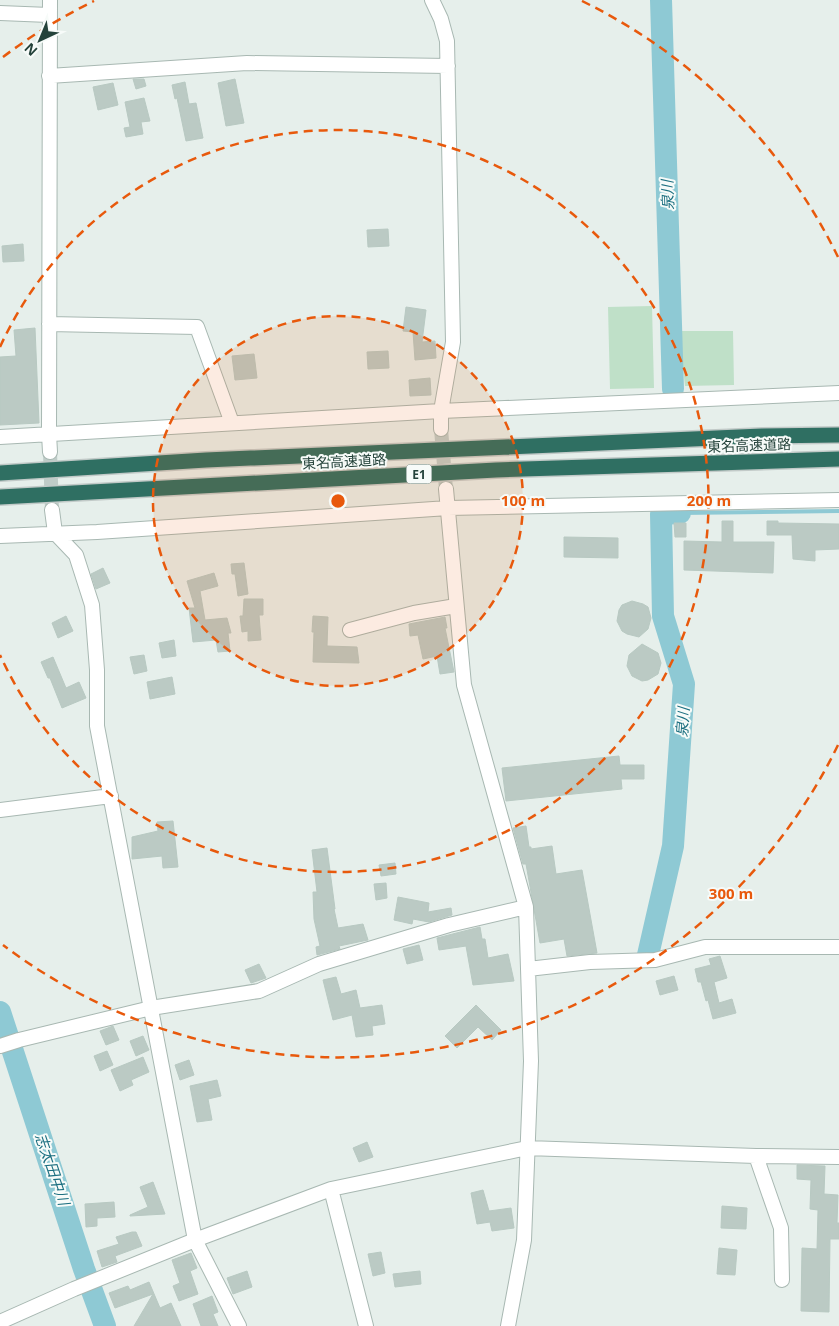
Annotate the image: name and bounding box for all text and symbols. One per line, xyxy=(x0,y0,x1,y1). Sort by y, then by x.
north arrow xyxy=(15,15,65,65)
text: N xyxy=(20,39,41,61)
water label: 泉川 xyxy=(656,178,678,210)
street label: 東名高速道路 xyxy=(707,434,791,456)
street label: 東名高速道路 xyxy=(302,449,386,473)
road number: E1 xyxy=(406,464,432,484)
text: 100 m xyxy=(501,490,545,510)
text: 200 m xyxy=(687,490,731,510)
centre of rings xyxy=(329,492,347,510)
water label: 泉川 xyxy=(671,704,693,738)
text: 300 m xyxy=(709,883,753,903)
water label: 志太田中川 xyxy=(31,1130,75,1210)

